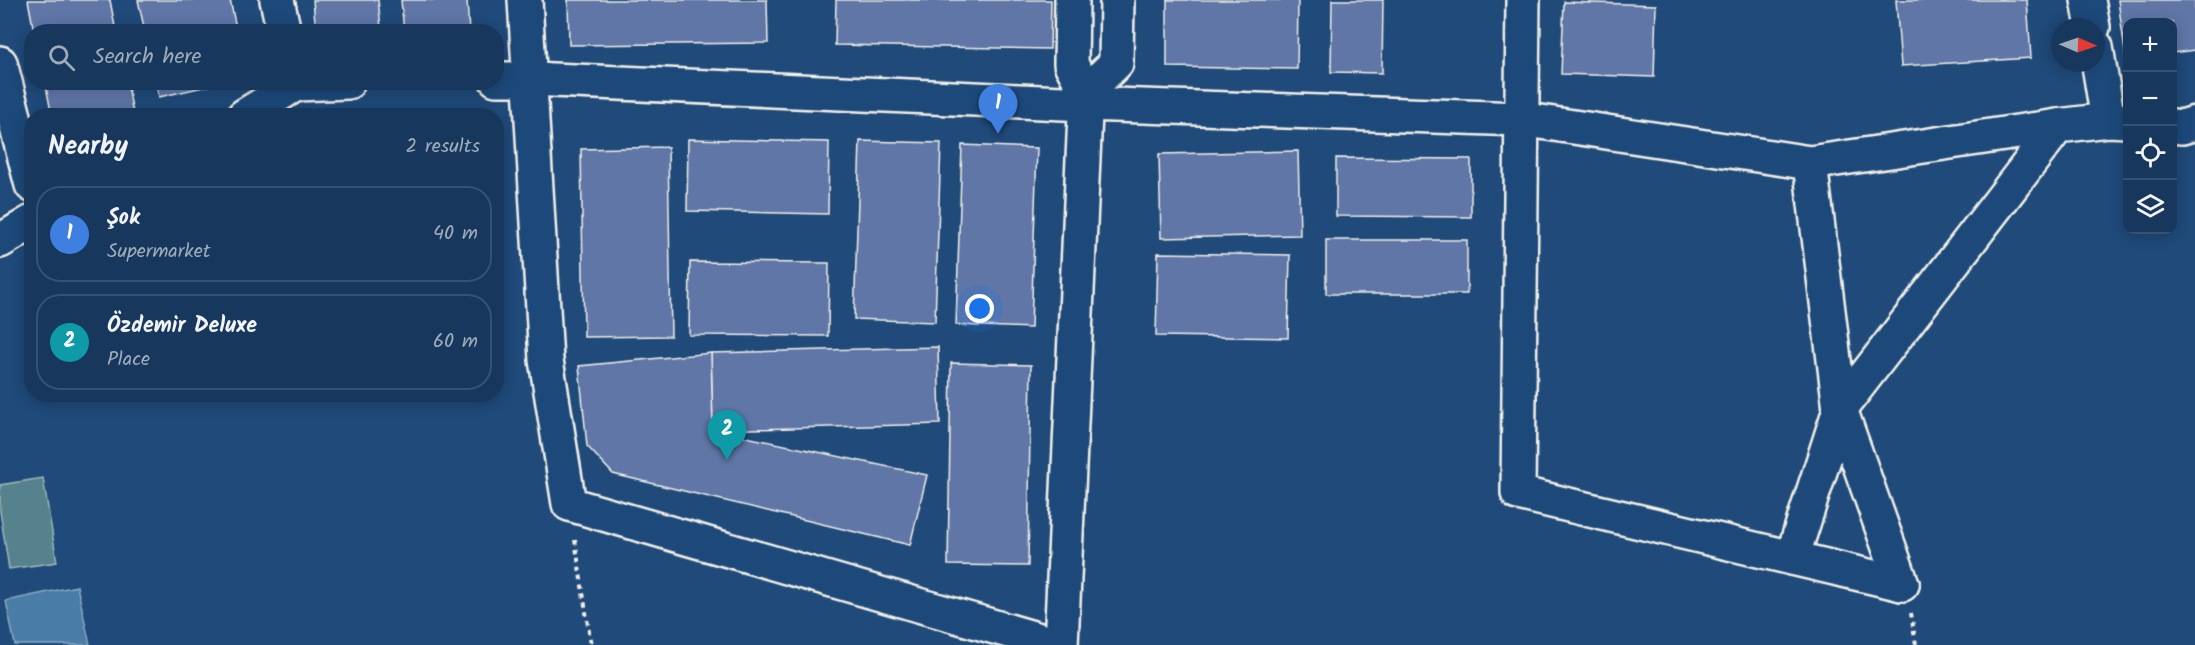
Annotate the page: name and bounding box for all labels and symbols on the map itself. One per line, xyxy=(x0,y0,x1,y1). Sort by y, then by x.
north arrow xyxy=(2051,18,2105,72)
pin: 1 xyxy=(978,84,1018,134)
your location xyxy=(965,294,994,323)
pin: 2 xyxy=(708,410,746,460)

